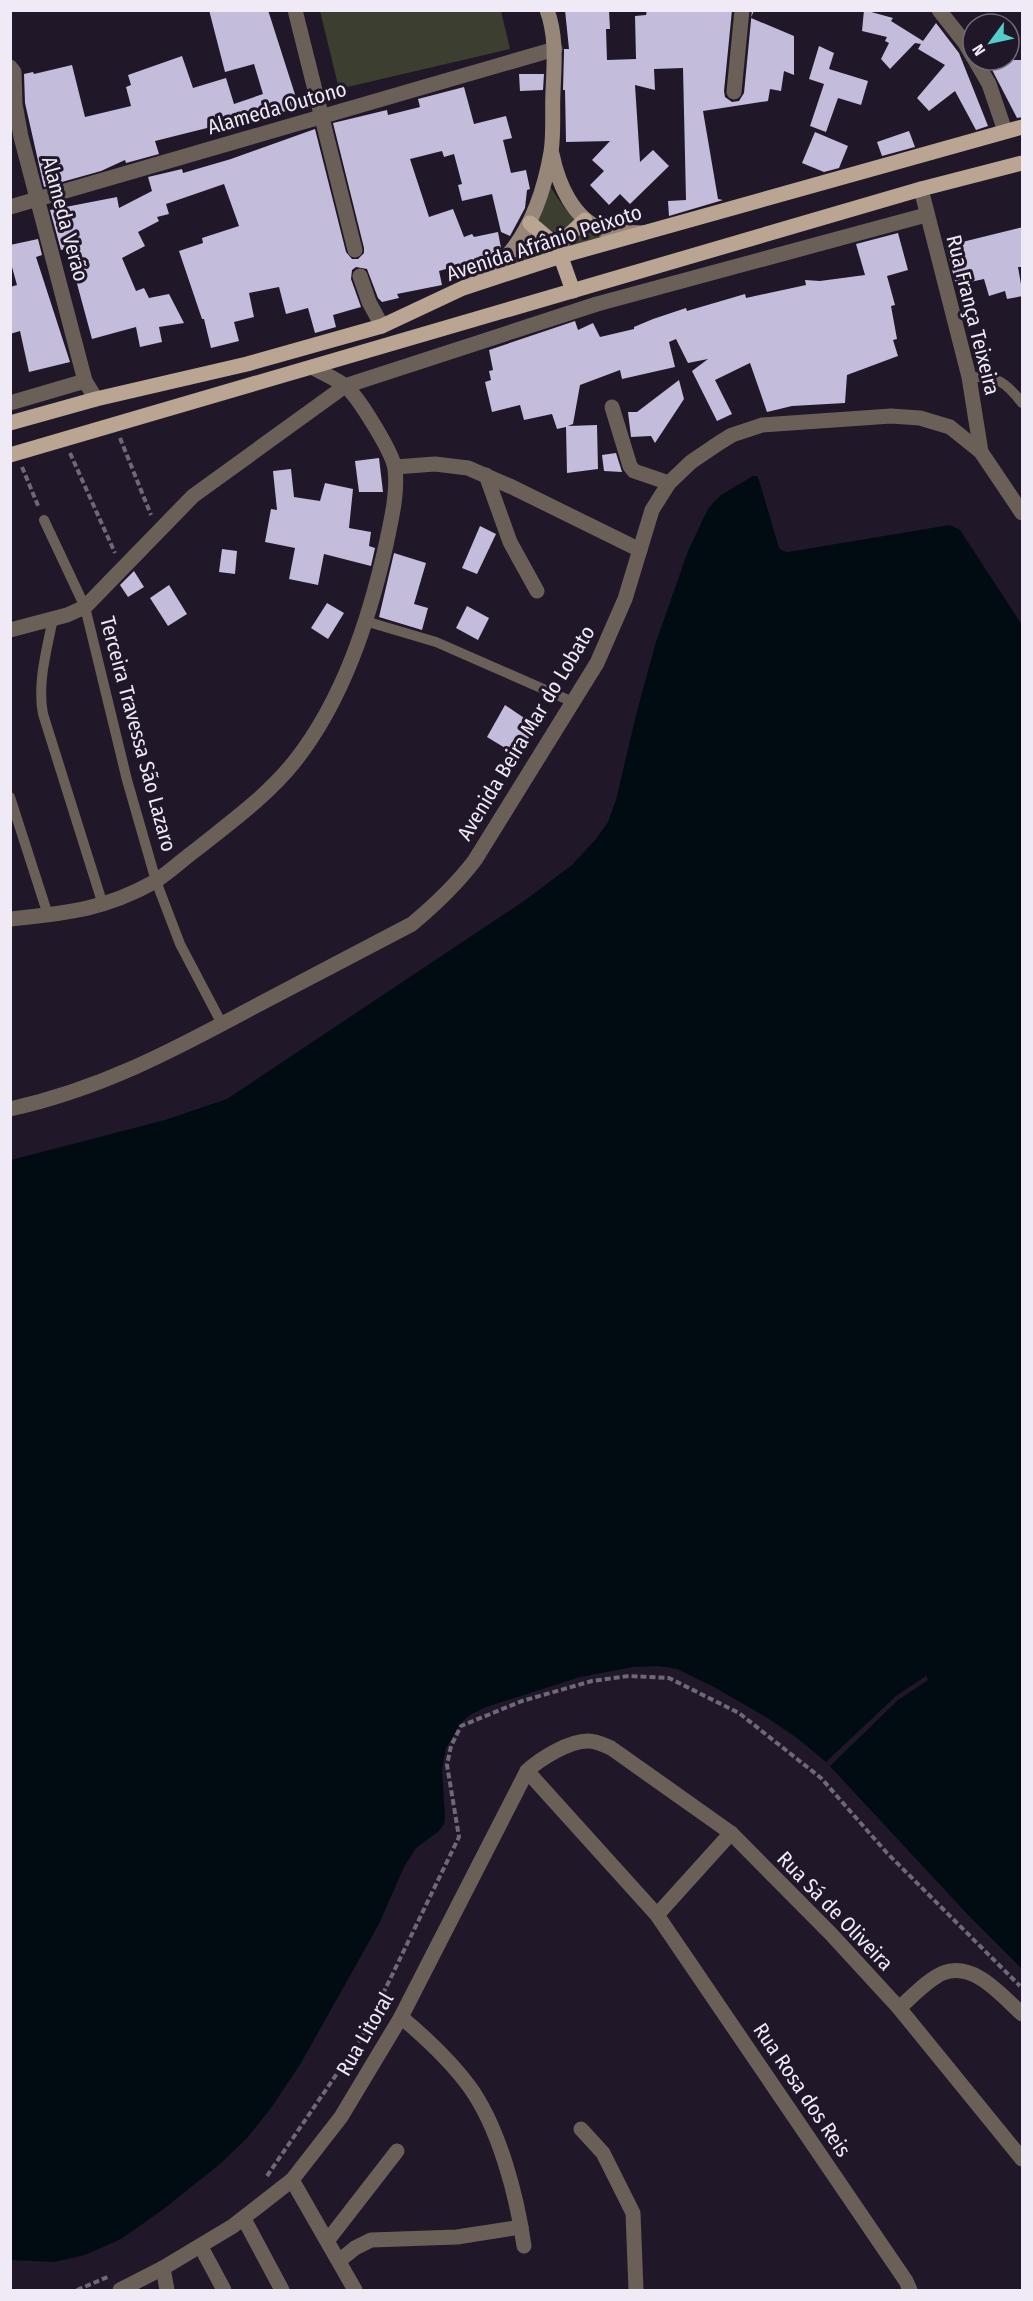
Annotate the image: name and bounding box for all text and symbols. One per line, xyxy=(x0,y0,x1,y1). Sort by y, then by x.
north arrow xyxy=(961,12,1021,72)
text: N xyxy=(968,41,989,59)
street label: Alameda Outono xyxy=(204,76,350,140)
street label: Alameda Verão xyxy=(36,154,94,284)
street label: Avenida Afrânio Peixoto xyxy=(443,199,645,287)
street label: Rua França Teixeira xyxy=(941,232,1005,398)
street label: Terceira Travessa São Lazaro xyxy=(94,614,182,854)
street label: Avenida Beira Mar do Lobato xyxy=(451,621,601,845)
street label: Rua Sá de Oliveira xyxy=(772,1846,898,1976)
street label: Rua Litoral xyxy=(331,1987,400,2080)
street label: Rua Rosa dos Reis xyxy=(748,2018,856,2162)

